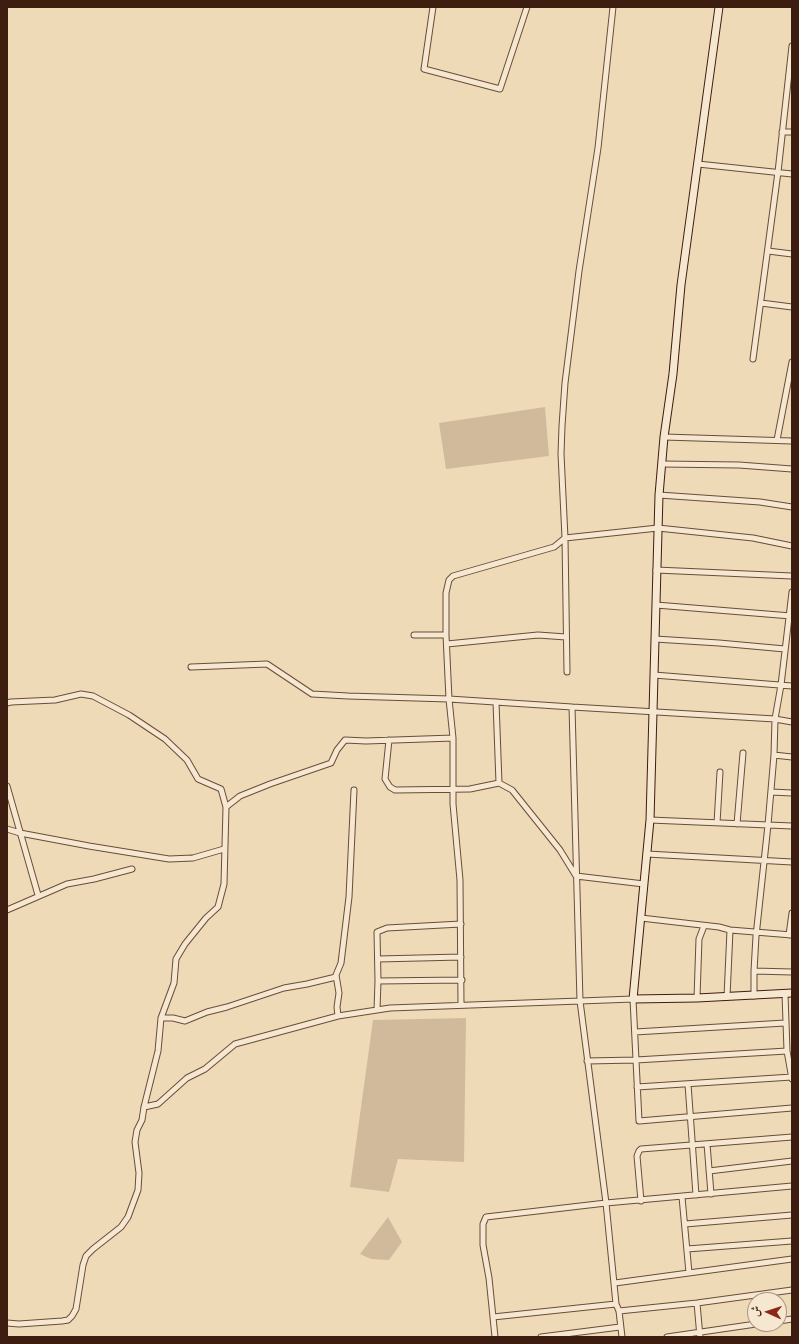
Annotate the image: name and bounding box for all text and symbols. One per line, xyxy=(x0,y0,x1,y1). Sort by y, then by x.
north arrow xyxy=(747,1292,787,1332)
text: ش xyxy=(749,1306,762,1317)

